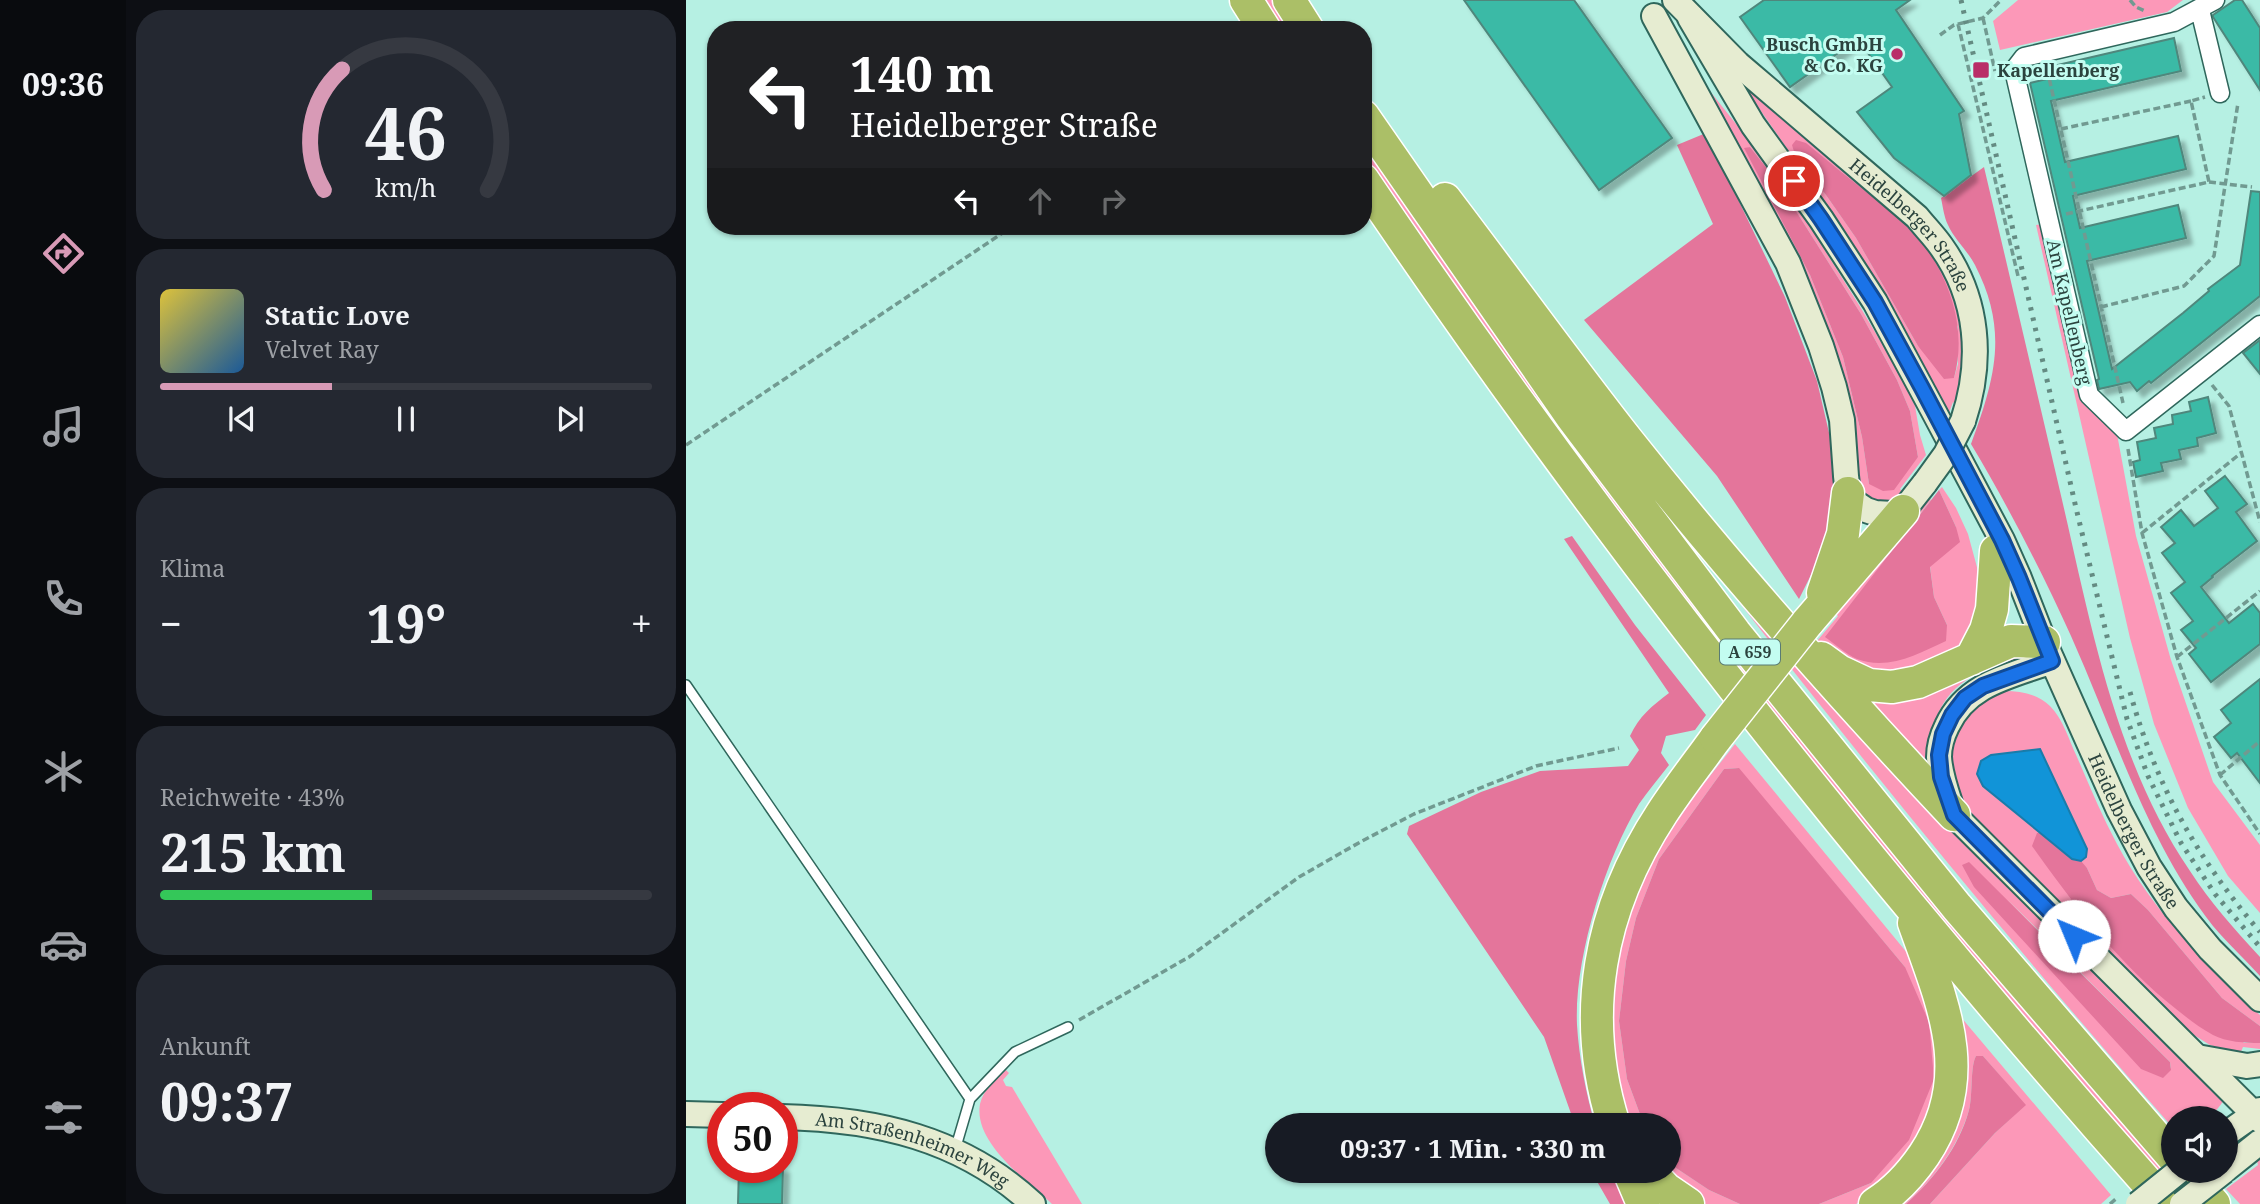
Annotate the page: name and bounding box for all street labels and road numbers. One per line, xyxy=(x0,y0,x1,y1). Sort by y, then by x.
street label: Heidelberger Straße xyxy=(1845,153,1976,295)
street label: Am Kapellenberg xyxy=(2042,237,2099,388)
road number: A 659 xyxy=(1720,639,1780,664)
street label: Heidelberger Straße xyxy=(2083,749,2185,914)
street label: Am Straßenheimer Weg xyxy=(814,1106,1015,1193)

